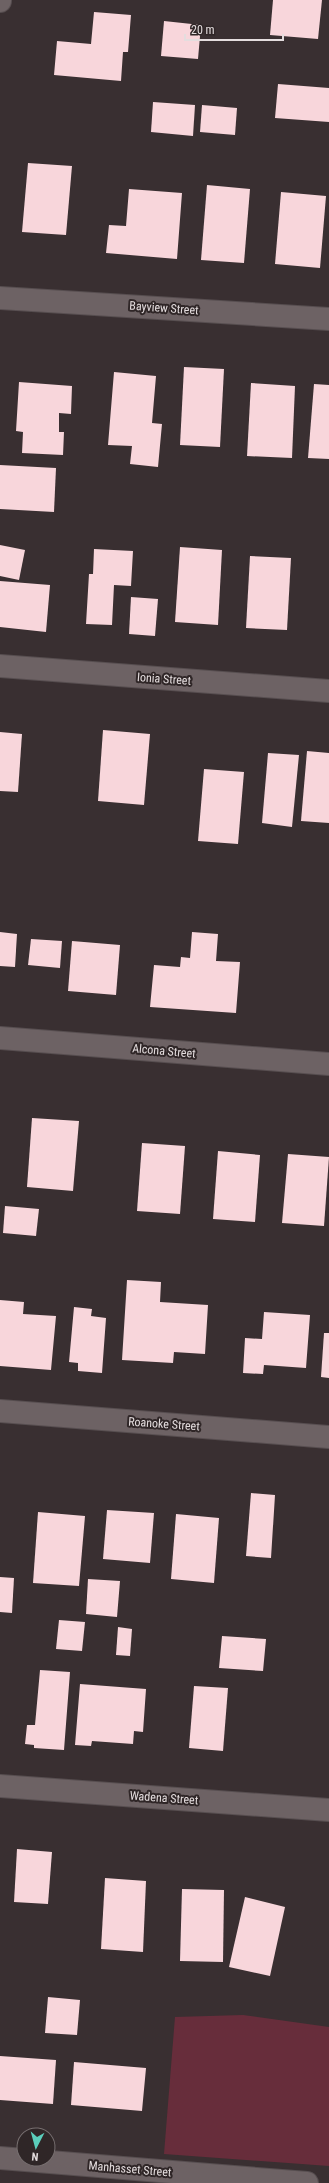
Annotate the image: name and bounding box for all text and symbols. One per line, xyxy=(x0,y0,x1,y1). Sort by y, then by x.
scale bar xyxy=(185,16,283,42)
text: 20 m xyxy=(191,23,215,37)
street label: Bayview Street xyxy=(129,299,200,317)
street label: Ionia Street xyxy=(136,670,192,688)
street label: Alcona Street xyxy=(132,1041,197,1061)
street label: Roanoke Street xyxy=(128,1415,201,1434)
street label: Wadena Street xyxy=(129,1789,199,1807)
north arrow xyxy=(16,2127,56,2167)
text: N xyxy=(31,2150,39,2163)
street label: Manhasset Street xyxy=(88,2158,172,2180)

